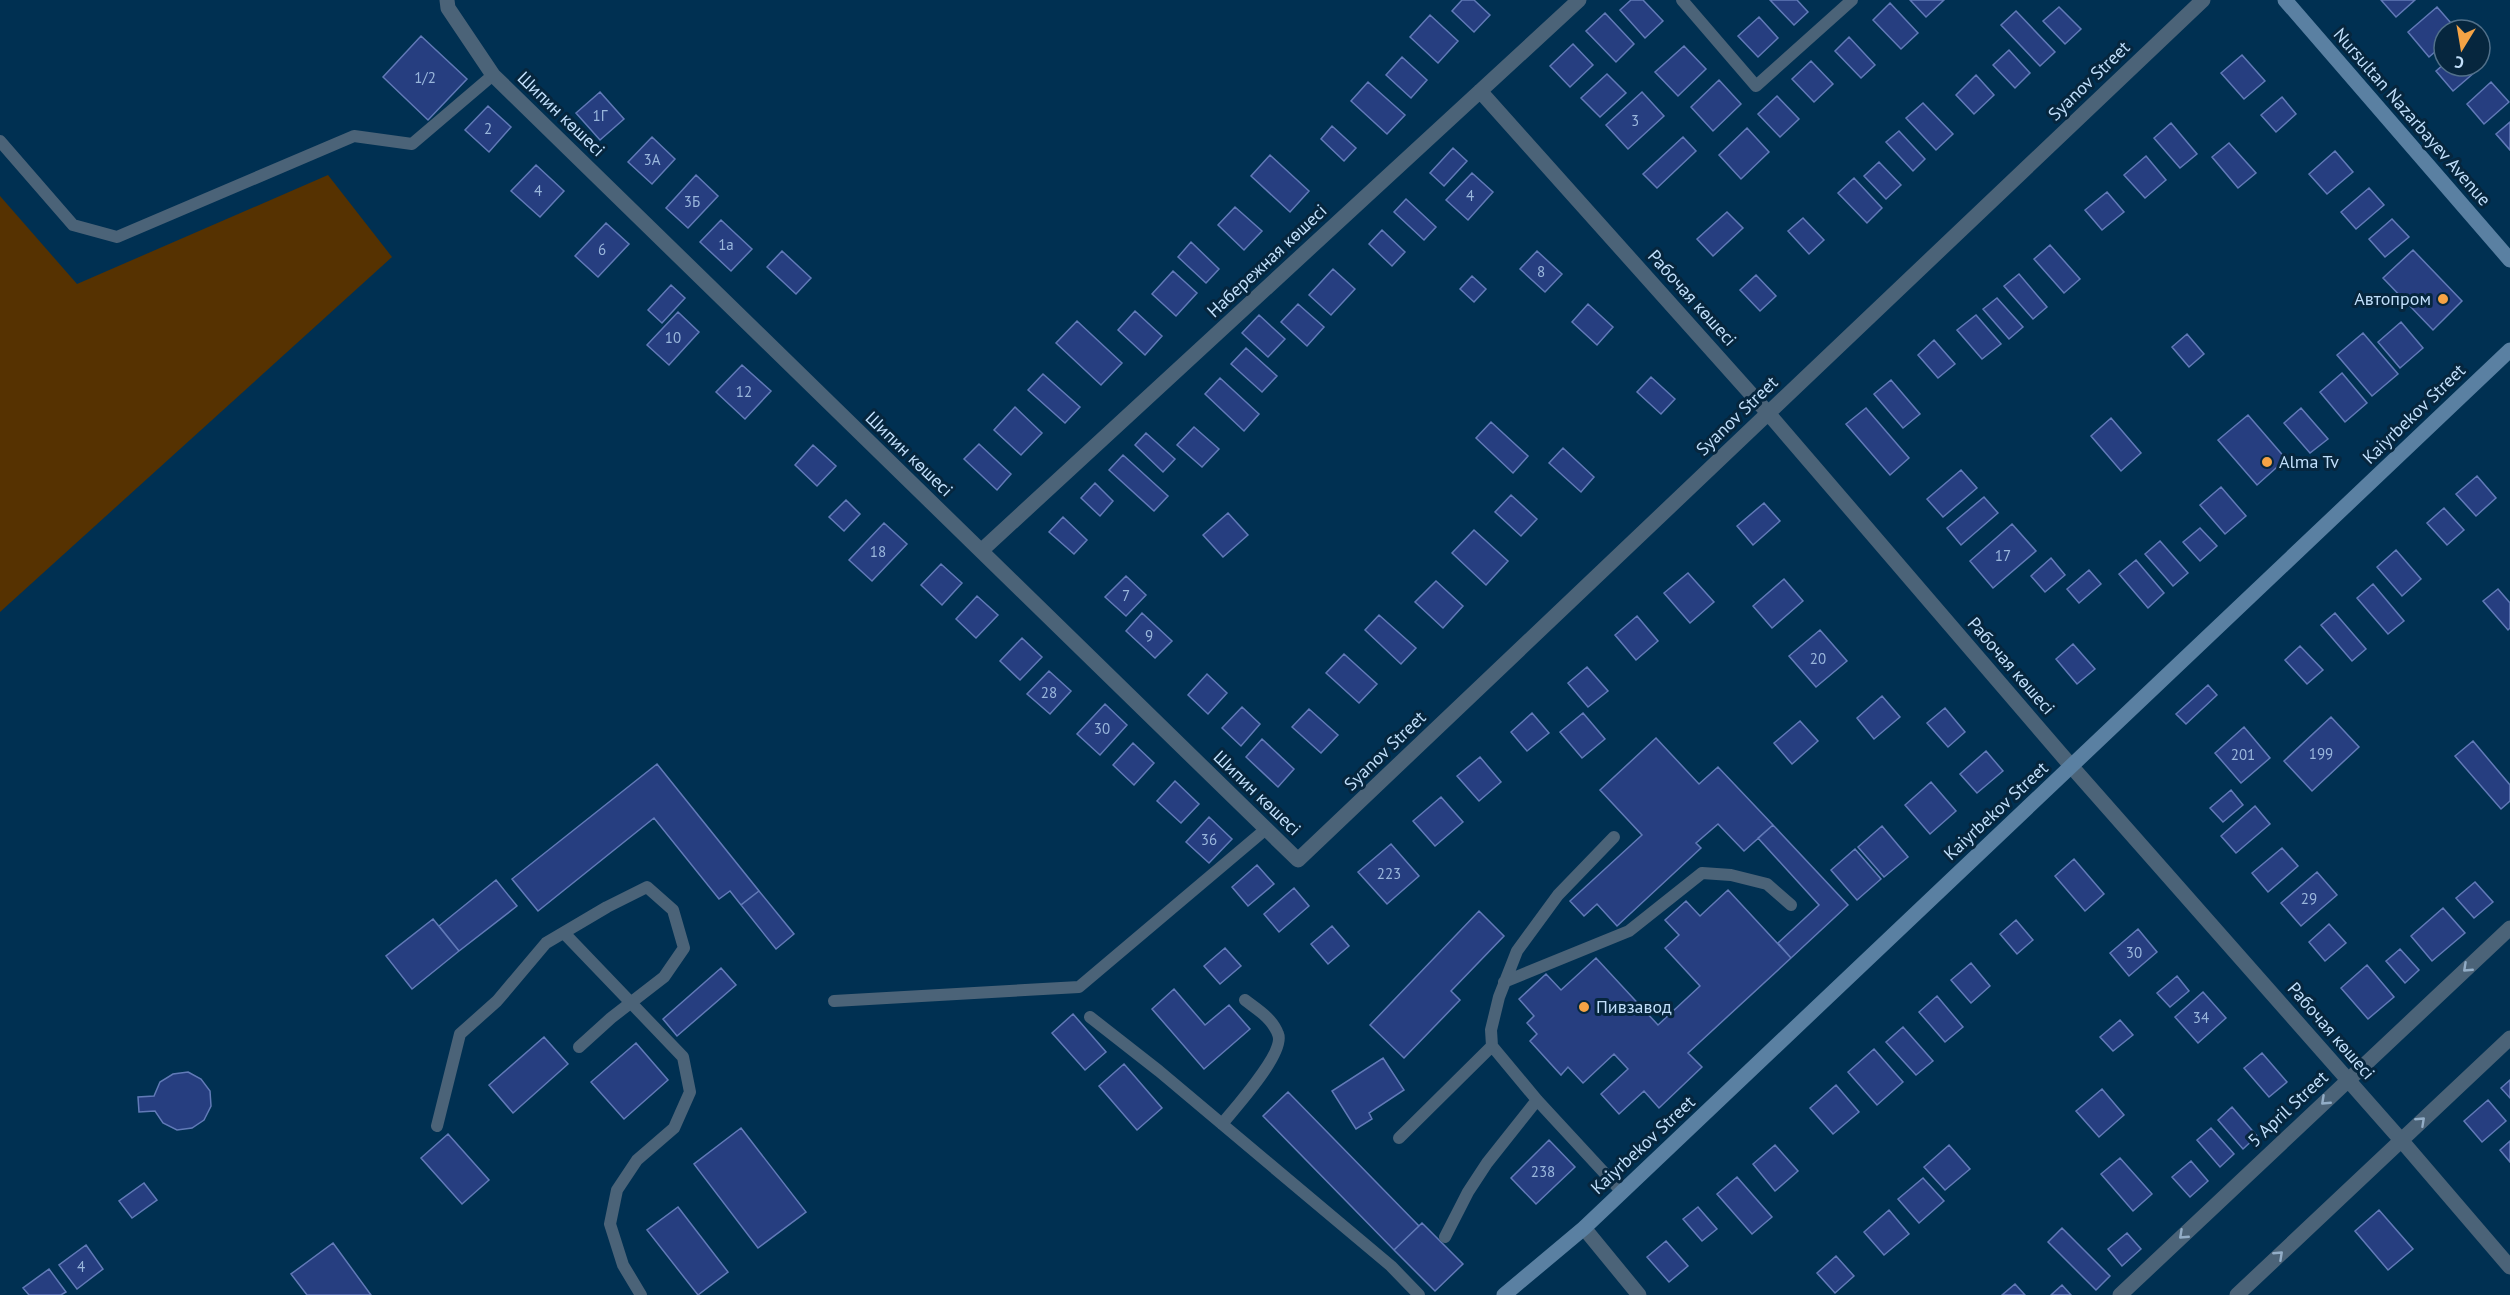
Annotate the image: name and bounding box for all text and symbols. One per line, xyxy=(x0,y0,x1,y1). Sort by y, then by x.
north arrow xyxy=(2432,18,2492,78)
street label: Nursultan Nazarbayev Avenue xyxy=(2329,23,2496,210)
street label: Syanov Street xyxy=(2043,36,2134,125)
text: С xyxy=(2453,52,2465,73)
street label: Шипин көшесі xyxy=(513,66,610,161)
house number: 1/2 xyxy=(414,68,436,87)
house number: 1Г xyxy=(593,106,608,125)
house number: 3 xyxy=(1631,111,1639,130)
house number: 2 xyxy=(484,119,492,138)
house number: 3А xyxy=(644,150,661,169)
house number: 4 xyxy=(534,181,542,200)
house number: 4 xyxy=(1466,186,1474,205)
house number: 3Б xyxy=(684,192,700,211)
street label: Набережная көшесі xyxy=(1202,199,1331,322)
house number: 1а xyxy=(718,235,734,254)
house number: 6 xyxy=(598,240,606,259)
street label: Рабочая көшесі xyxy=(1643,245,1742,351)
house number: 8 xyxy=(1537,262,1545,281)
place label: Автопром xyxy=(2354,287,2431,310)
marker: Автопром xyxy=(2436,292,2450,306)
house number: 10 xyxy=(665,328,681,347)
street label: Kaiyrbekov Street xyxy=(2357,359,2470,469)
street label: Syanov Street xyxy=(1691,371,1782,460)
house number: 12 xyxy=(736,382,752,401)
street label: Шипин көшесі xyxy=(861,406,958,501)
place label: Alma Tv xyxy=(2279,450,2339,473)
marker: Alma Tv xyxy=(2260,455,2274,469)
house number: 18 xyxy=(870,542,886,561)
house number: 17 xyxy=(1995,546,2011,565)
house number: 7 xyxy=(1122,586,1130,605)
street label: Рабочая көшесі xyxy=(1963,612,2060,719)
house number: 9 xyxy=(1145,626,1153,645)
house number: 20 xyxy=(1810,649,1826,668)
house number: 28 xyxy=(1041,683,1057,702)
street label: Syanov Street xyxy=(1339,706,1430,795)
house number: 30 xyxy=(1094,719,1110,738)
house number: 199 xyxy=(2309,744,2333,763)
street label: Шипин көшесі xyxy=(1209,745,1306,840)
house number: 201 xyxy=(2231,745,2255,764)
street label: Kaiyrbekov Street xyxy=(1939,756,2053,865)
house number: 36 xyxy=(1201,830,1217,849)
house number: 223 xyxy=(1377,864,1401,883)
house number: 29 xyxy=(2301,889,2317,908)
house number: 30 xyxy=(2126,943,2142,962)
one-way arrow xyxy=(2464,961,2474,972)
street label: Рабочая көшесі xyxy=(2283,977,2380,1084)
place label: Пивзавод xyxy=(1596,995,1672,1018)
marker: Пивзавод xyxy=(1577,1000,1591,1014)
house number: 34 xyxy=(2193,1008,2209,1027)
street label: 5 April Street xyxy=(2243,1066,2333,1152)
street label: Kaiyrbekov Street xyxy=(1586,1090,1700,1199)
one-way arrow xyxy=(2322,1094,2333,1105)
one-way arrow xyxy=(2415,1117,2425,1128)
house number: 238 xyxy=(1531,1162,1555,1181)
one-way arrow xyxy=(2180,1228,2190,1239)
one-way arrow xyxy=(2273,1251,2283,1262)
house number: 4 xyxy=(77,1257,85,1276)

